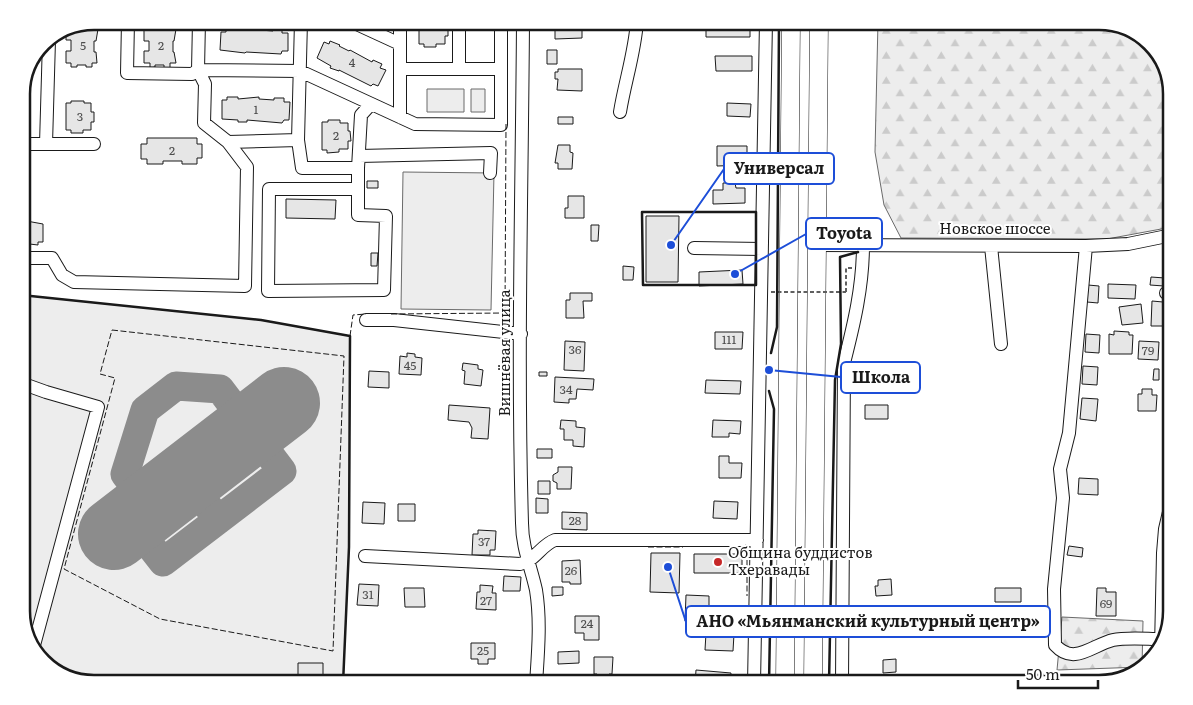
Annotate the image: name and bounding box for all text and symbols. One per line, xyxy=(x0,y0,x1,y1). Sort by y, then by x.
house number: 5 xyxy=(80,36,86,54)
house number: 2 xyxy=(158,36,164,54)
house number: 4 xyxy=(349,53,356,71)
house number: 1 xyxy=(254,100,259,118)
house number: 3 xyxy=(77,107,83,125)
house number: 2 xyxy=(333,126,339,144)
house number: 2 xyxy=(169,141,175,159)
callout: Универсал xyxy=(724,153,834,184)
text: Универсал xyxy=(734,155,824,179)
street label: Новское шоссе xyxy=(939,216,1051,239)
callout: Toyota xyxy=(806,218,882,249)
text: Toyota xyxy=(816,220,873,244)
street label: Вишнёвая улица xyxy=(492,288,515,417)
house number: 111 xyxy=(722,330,736,348)
house number: 36 xyxy=(569,340,582,358)
house number: 79 xyxy=(1142,341,1154,359)
house number: 45 xyxy=(404,356,416,374)
callout: Школа xyxy=(841,362,920,393)
text: Школа xyxy=(852,364,911,388)
house number: 34 xyxy=(559,380,573,398)
house number: 28 xyxy=(569,511,582,529)
house number: 37 xyxy=(478,532,490,550)
place label: Община буддистов Тхеравады xyxy=(728,540,873,580)
marker: Община буддистов Тхеравады xyxy=(712,556,724,568)
house number: 26 xyxy=(565,561,578,579)
house number: 31 xyxy=(362,585,374,603)
house number: 27 xyxy=(480,591,492,609)
house number: 69 xyxy=(1100,594,1112,612)
callout: АНО «Мьянманский культурный центр» xyxy=(686,606,1050,637)
text: АНО «Мьянманский культурный центр» xyxy=(696,608,1040,632)
house number: 24 xyxy=(581,614,594,632)
house number: 25 xyxy=(477,641,489,659)
scale bar xyxy=(1018,658,1098,690)
text: 50 m xyxy=(1026,662,1060,685)

